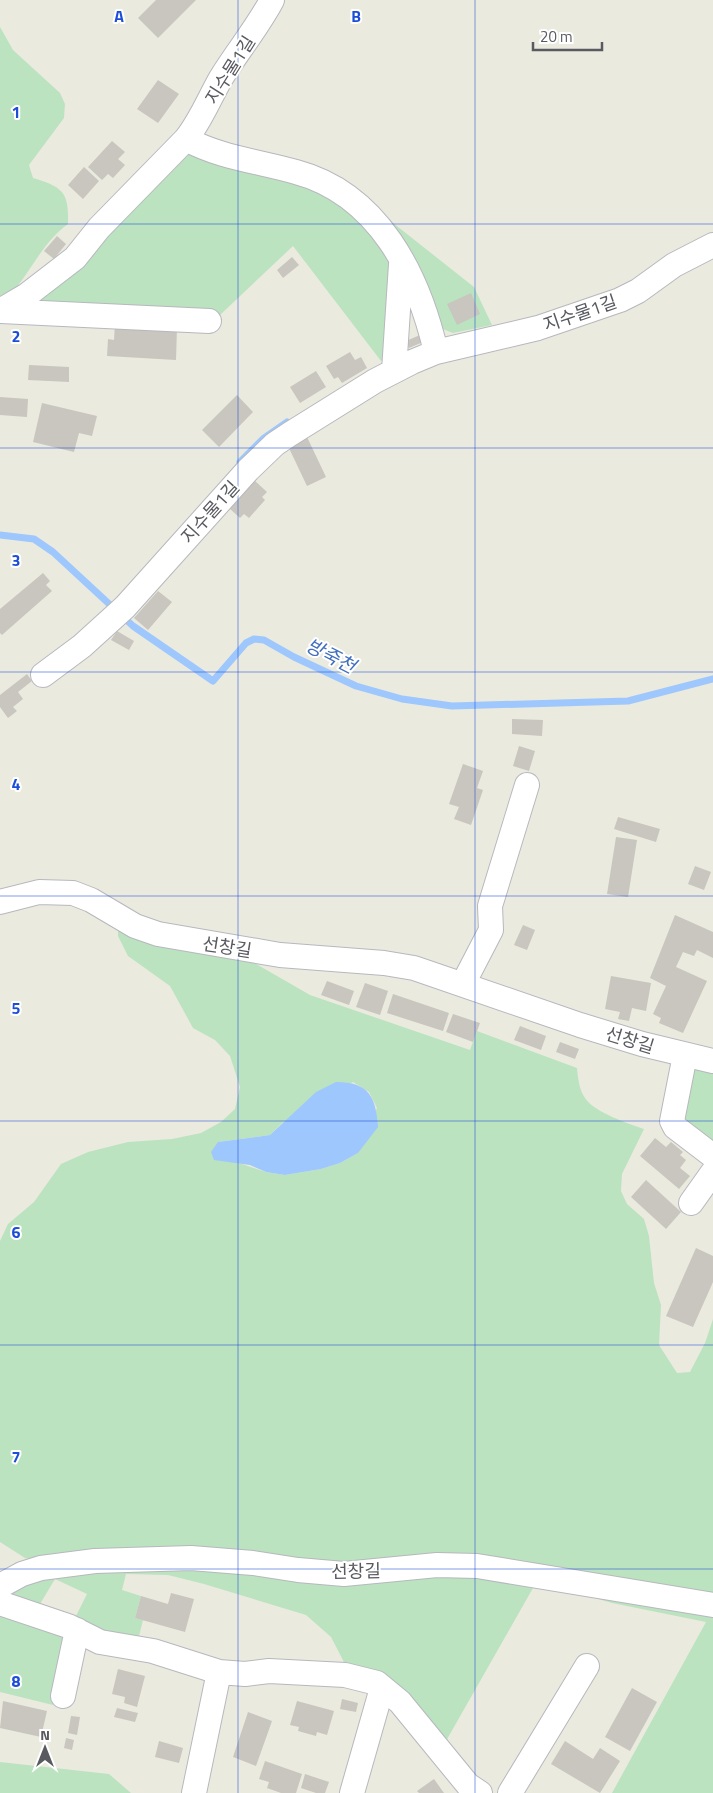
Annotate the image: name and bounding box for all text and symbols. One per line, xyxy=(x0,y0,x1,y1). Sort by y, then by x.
text: A xyxy=(114,4,124,28)
text: B xyxy=(351,4,361,28)
scale bar xyxy=(533,20,602,52)
text: 20 m xyxy=(540,25,573,48)
street label: 지수물1길 xyxy=(198,30,262,110)
text: 1 xyxy=(12,100,20,124)
street label: 지수물1길 xyxy=(540,288,620,338)
text: 2 xyxy=(12,324,20,348)
street label: 지수물1길 xyxy=(174,475,246,549)
text: 3 xyxy=(12,548,20,572)
water label: 방죽천 xyxy=(301,630,362,681)
text: 4 xyxy=(12,772,21,796)
street label: 선창길 xyxy=(200,930,254,964)
text: 5 xyxy=(12,996,21,1020)
street label: 선창길 xyxy=(602,1020,658,1060)
text: 6 xyxy=(12,1220,21,1244)
text: 7 xyxy=(12,1445,20,1469)
street label: 선창길 xyxy=(331,1557,381,1585)
text: 8 xyxy=(12,1669,21,1693)
north arrow xyxy=(20,1723,70,1773)
text: N xyxy=(40,1724,50,1745)

